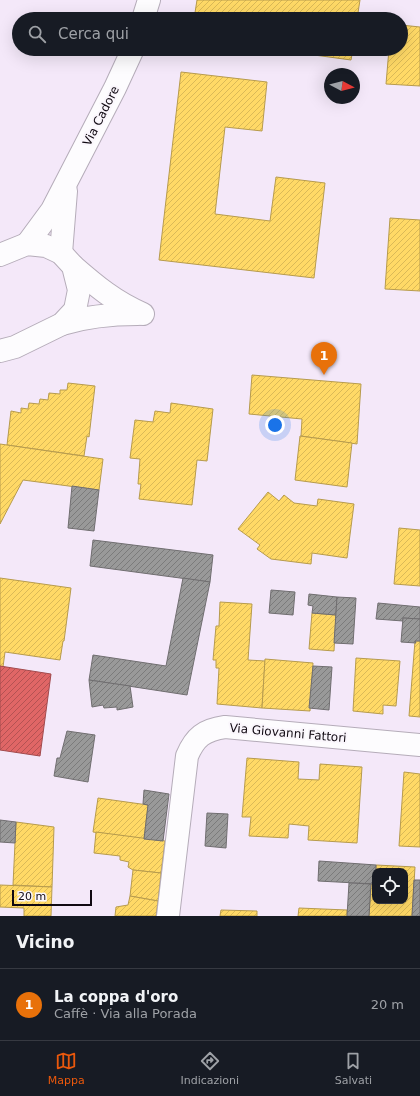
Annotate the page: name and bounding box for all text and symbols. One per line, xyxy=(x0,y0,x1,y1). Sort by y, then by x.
search box xyxy=(12,12,408,56)
icon: search xyxy=(26,23,48,45)
text: Cerca qui xyxy=(58,25,129,43)
north arrow xyxy=(324,68,360,104)
street label: Via Cadore xyxy=(80,84,122,148)
pin: 1 xyxy=(311,342,337,375)
your location xyxy=(265,415,285,435)
street label: Via Giovanni Fattori xyxy=(229,721,347,745)
map controls xyxy=(372,868,408,904)
button: locate xyxy=(372,868,408,904)
scale bar xyxy=(12,888,92,907)
text: 20 m xyxy=(18,890,46,903)
text: Vicino xyxy=(16,932,74,952)
text: La coppa d'oro xyxy=(54,988,178,1006)
text: 1 xyxy=(24,997,34,1012)
text: 20 m xyxy=(371,997,404,1012)
text: Caffè · Via alla Porada xyxy=(54,1006,197,1021)
tab: Mappa xyxy=(48,1050,85,1087)
tab: Indicazioni xyxy=(180,1050,239,1087)
tab: Salvati xyxy=(335,1050,372,1087)

